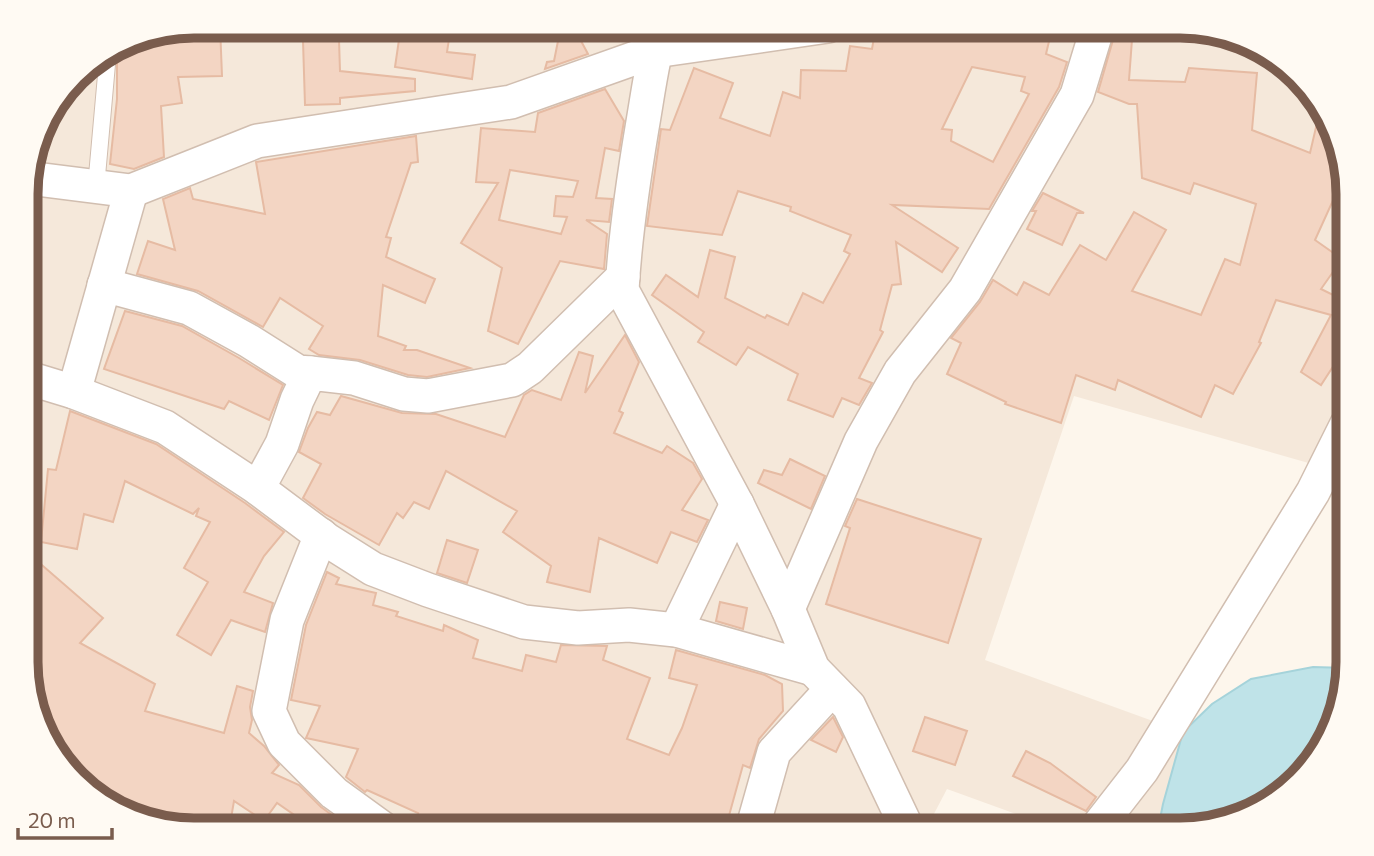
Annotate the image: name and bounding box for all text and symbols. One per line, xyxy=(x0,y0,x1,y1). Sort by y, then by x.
scale bar xyxy=(18,796,112,840)
text: 20 m xyxy=(28,807,76,832)

